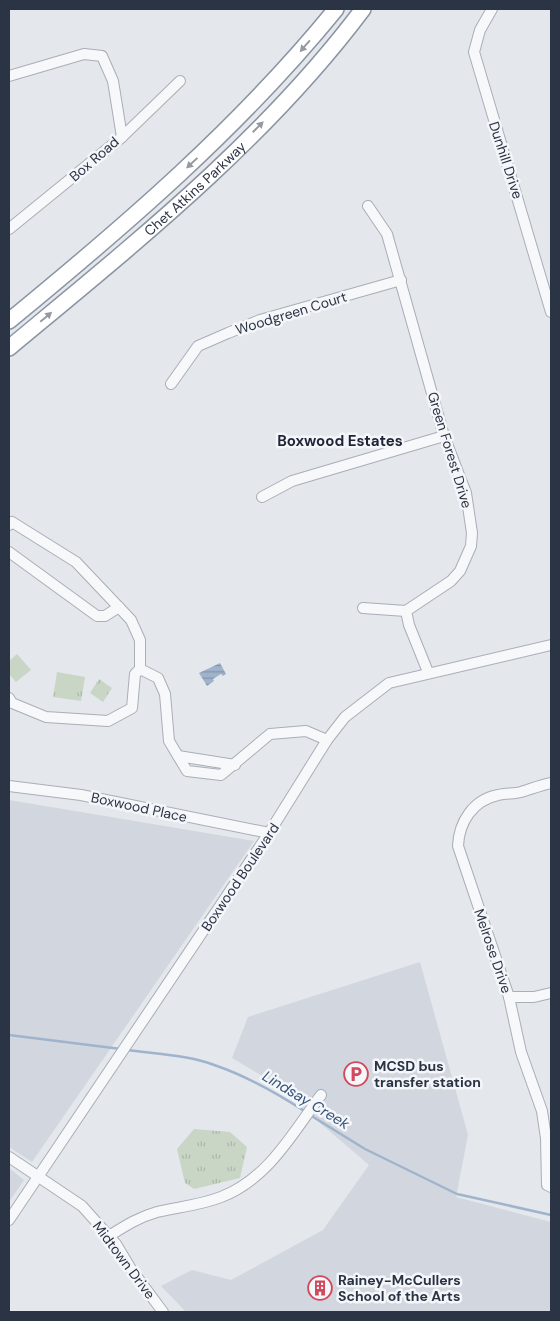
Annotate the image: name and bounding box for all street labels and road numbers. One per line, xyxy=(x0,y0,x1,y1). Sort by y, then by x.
street label: Dunhill Drive xyxy=(485,119,527,201)
street label: Box Road xyxy=(66,133,122,185)
street label: Chet Atkins Parkway xyxy=(140,137,250,240)
street label: Woodgreen Court xyxy=(233,287,349,339)
street label: Green Forest Drive xyxy=(424,390,476,510)
street label: Boxwood Place xyxy=(89,788,189,826)
street label: Boxwood Boulevard xyxy=(197,819,283,935)
street label: Melrose Drive xyxy=(470,907,516,996)
street label: Midtown Drive xyxy=(89,1218,159,1303)

